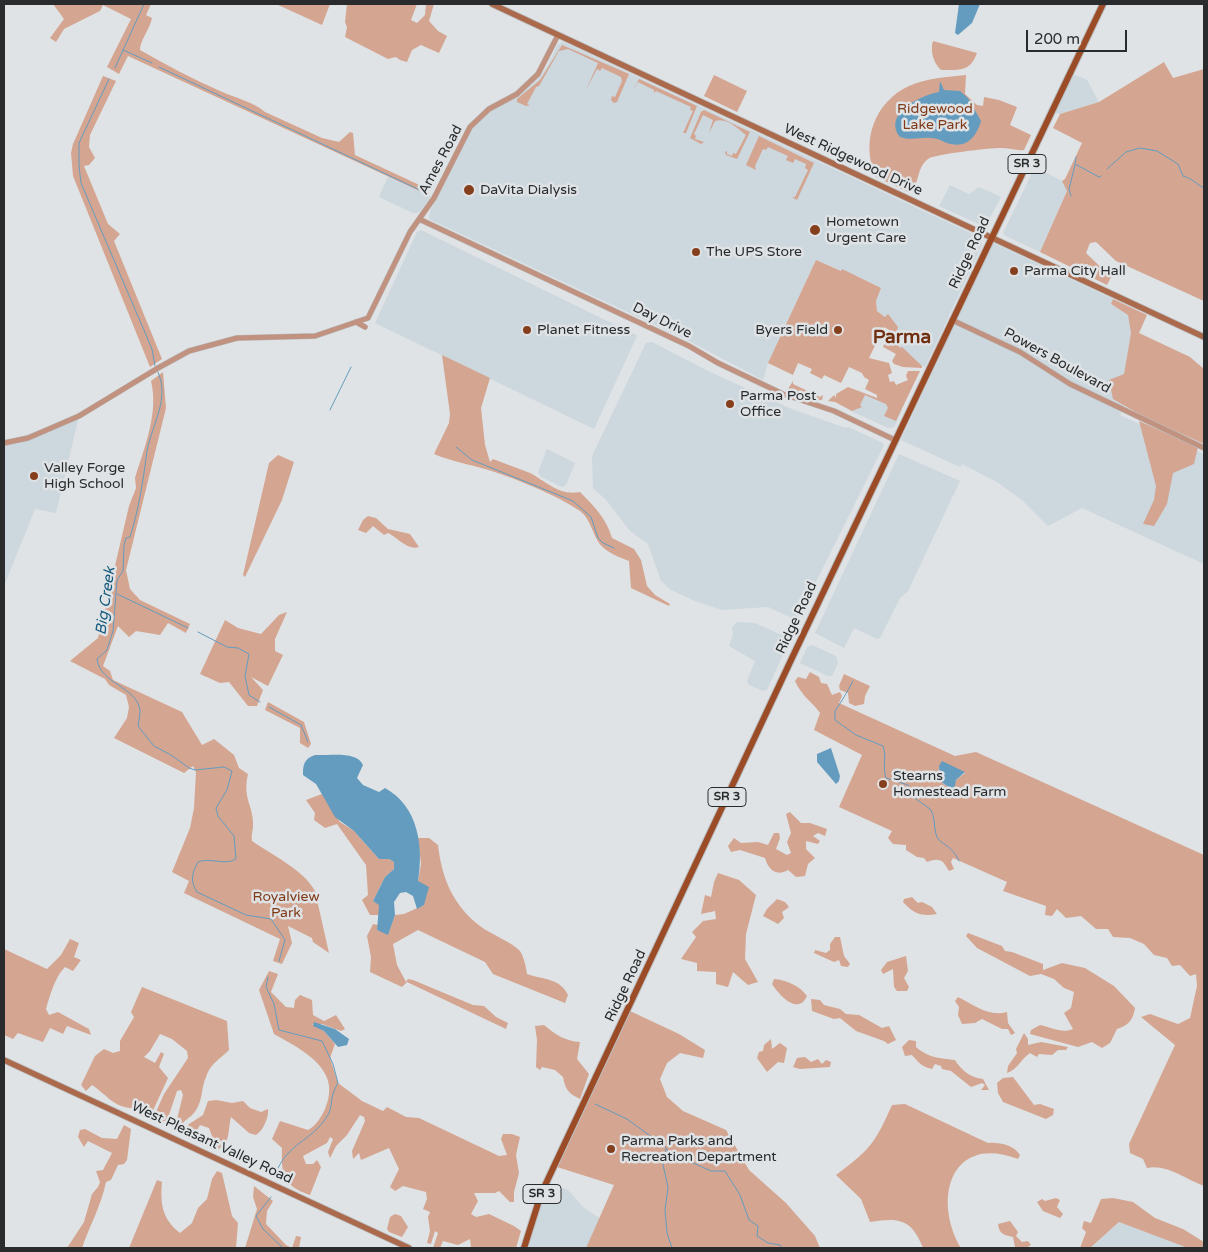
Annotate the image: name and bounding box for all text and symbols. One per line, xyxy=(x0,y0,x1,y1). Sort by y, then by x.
scale bar xyxy=(1028,20,1129,52)
text: 200 m xyxy=(1034,30,1080,48)
park label: Ridgewood Lake Park xyxy=(897,101,973,134)
street label: West Ridgewood Drive xyxy=(781,120,925,200)
street label: Ames Road xyxy=(416,122,466,198)
road number: SR 3 xyxy=(1008,154,1046,173)
place label: DaVita Dialysis xyxy=(480,182,577,198)
marker: DaVita Dialysis xyxy=(462,183,476,197)
place label: Hometown Urgent Care xyxy=(826,214,906,246)
street label: Ridge Road xyxy=(946,214,994,292)
marker: Hometown Urgent Care xyxy=(808,223,822,237)
place label: The UPS Store xyxy=(706,244,802,260)
marker: The UPS Store xyxy=(690,246,702,258)
place label: Parma City Hall xyxy=(1024,263,1126,279)
marker: Parma City Hall xyxy=(1008,265,1020,277)
street label: Day Drive xyxy=(630,299,694,343)
place label: Planet Fitness xyxy=(537,322,630,338)
place label: Byers Field xyxy=(755,322,828,338)
marker: Planet Fitness xyxy=(521,324,533,336)
marker: Byers Field xyxy=(832,324,844,336)
street label: Powers Boulevard xyxy=(1001,325,1113,397)
district label: Parma xyxy=(873,327,931,349)
place label: Parma Post Office xyxy=(740,388,816,421)
marker: Parma Post Office xyxy=(724,398,736,410)
place label: Valley Forge High School xyxy=(44,460,125,492)
marker: Valley Forge High School xyxy=(28,470,40,482)
water label: Big Creek xyxy=(92,566,120,636)
street label: Ridge Road xyxy=(773,579,821,657)
place label: Stearns Homestead Farm xyxy=(893,768,1006,800)
marker: Stearns Homestead Farm xyxy=(877,778,889,790)
road number: SR 3 xyxy=(708,788,746,806)
park label: Royalview Park xyxy=(252,889,320,922)
street label: Ridge Road xyxy=(602,947,650,1025)
street label: West Pleasant Valley Road xyxy=(129,1098,295,1188)
place label: Parma Parks and Recreation Department xyxy=(621,1133,777,1166)
marker: Parma Parks and Recreation Department xyxy=(605,1143,617,1155)
road number: SR 3 xyxy=(523,1184,561,1204)

